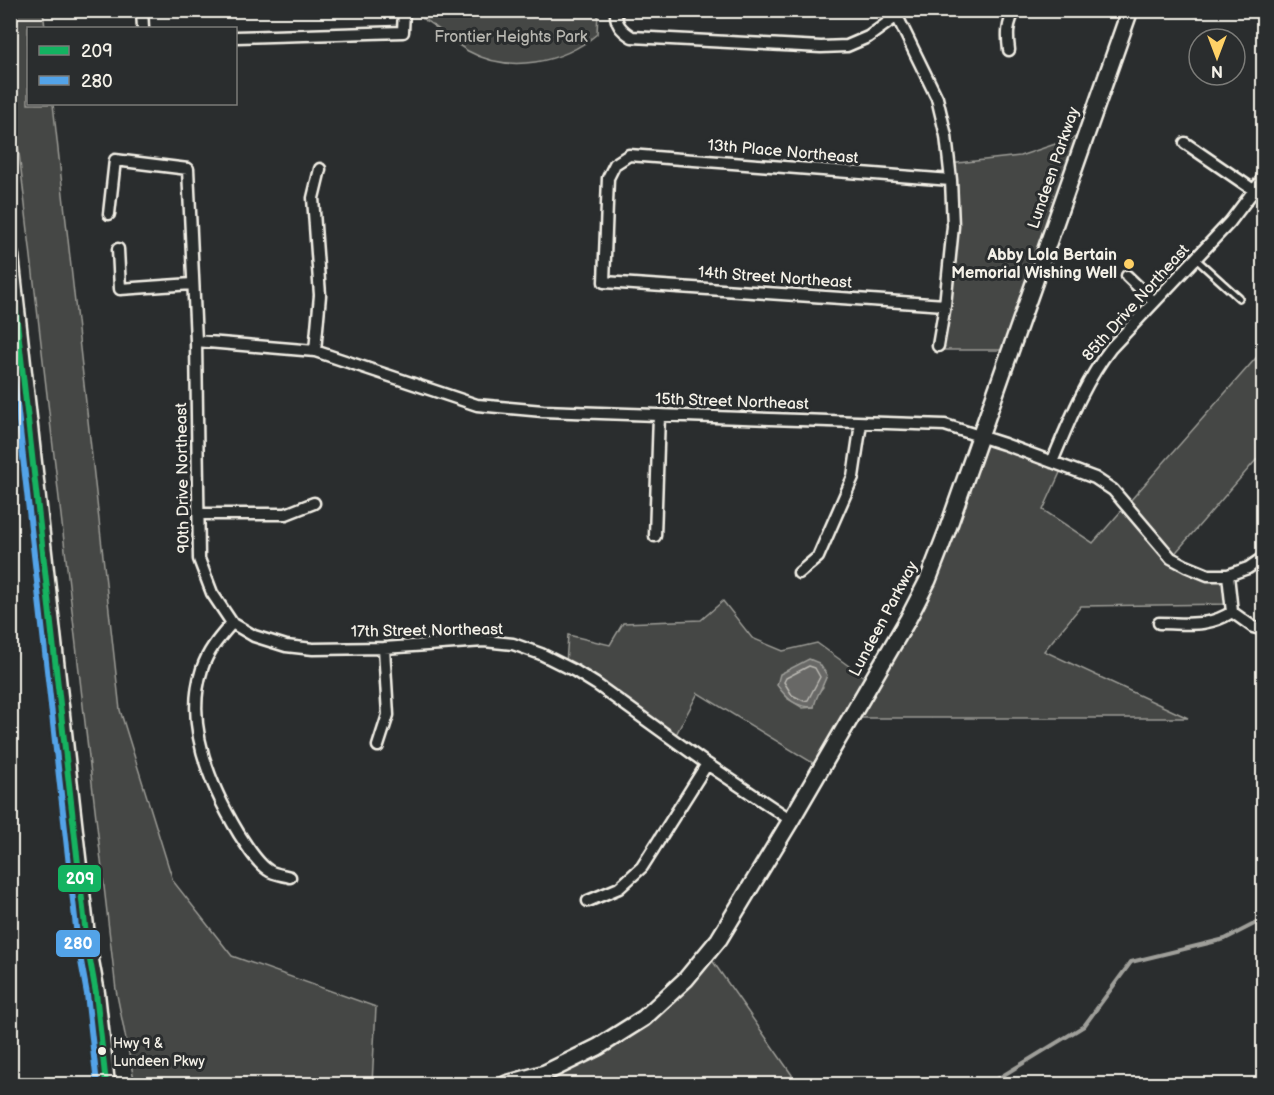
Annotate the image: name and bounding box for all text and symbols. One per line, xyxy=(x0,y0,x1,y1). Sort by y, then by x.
legend xyxy=(27,27,237,105)
north arrow xyxy=(1187,27,1247,87)
park label: Frontier Heights Park xyxy=(434,28,588,47)
text: 209 xyxy=(81,41,113,62)
text: N xyxy=(1211,61,1223,80)
text: 280 xyxy=(81,71,113,92)
street label: Lundeen Parkway xyxy=(1024,104,1084,231)
street label: 13th Place Northeast xyxy=(707,136,859,168)
street label: 85th Drive Northeast xyxy=(1079,241,1194,365)
place label: Abby Lola Bertain Memorial Wishing Well xyxy=(951,246,1117,283)
marker: Abby Lola Bertain Memorial Wishing Well xyxy=(1122,257,1136,271)
street label: 14th Street Northeast xyxy=(697,263,853,293)
street label: 15th Street Northeast xyxy=(655,390,809,414)
street label: 90th Drive Northeast xyxy=(172,402,194,554)
street label: Lundeen Parkway xyxy=(846,558,923,680)
street label: 17th Street Northeast xyxy=(351,620,503,642)
line badge: 209 xyxy=(57,864,102,893)
text: 209 xyxy=(66,870,94,889)
line badge: 280 xyxy=(55,929,101,958)
text: 280 xyxy=(63,935,93,954)
place label: Hwy 9 & Lundeen Pkwy xyxy=(113,1035,206,1070)
marker: Hwy 9 & Lundeen Pkwy xyxy=(96,1045,108,1057)

